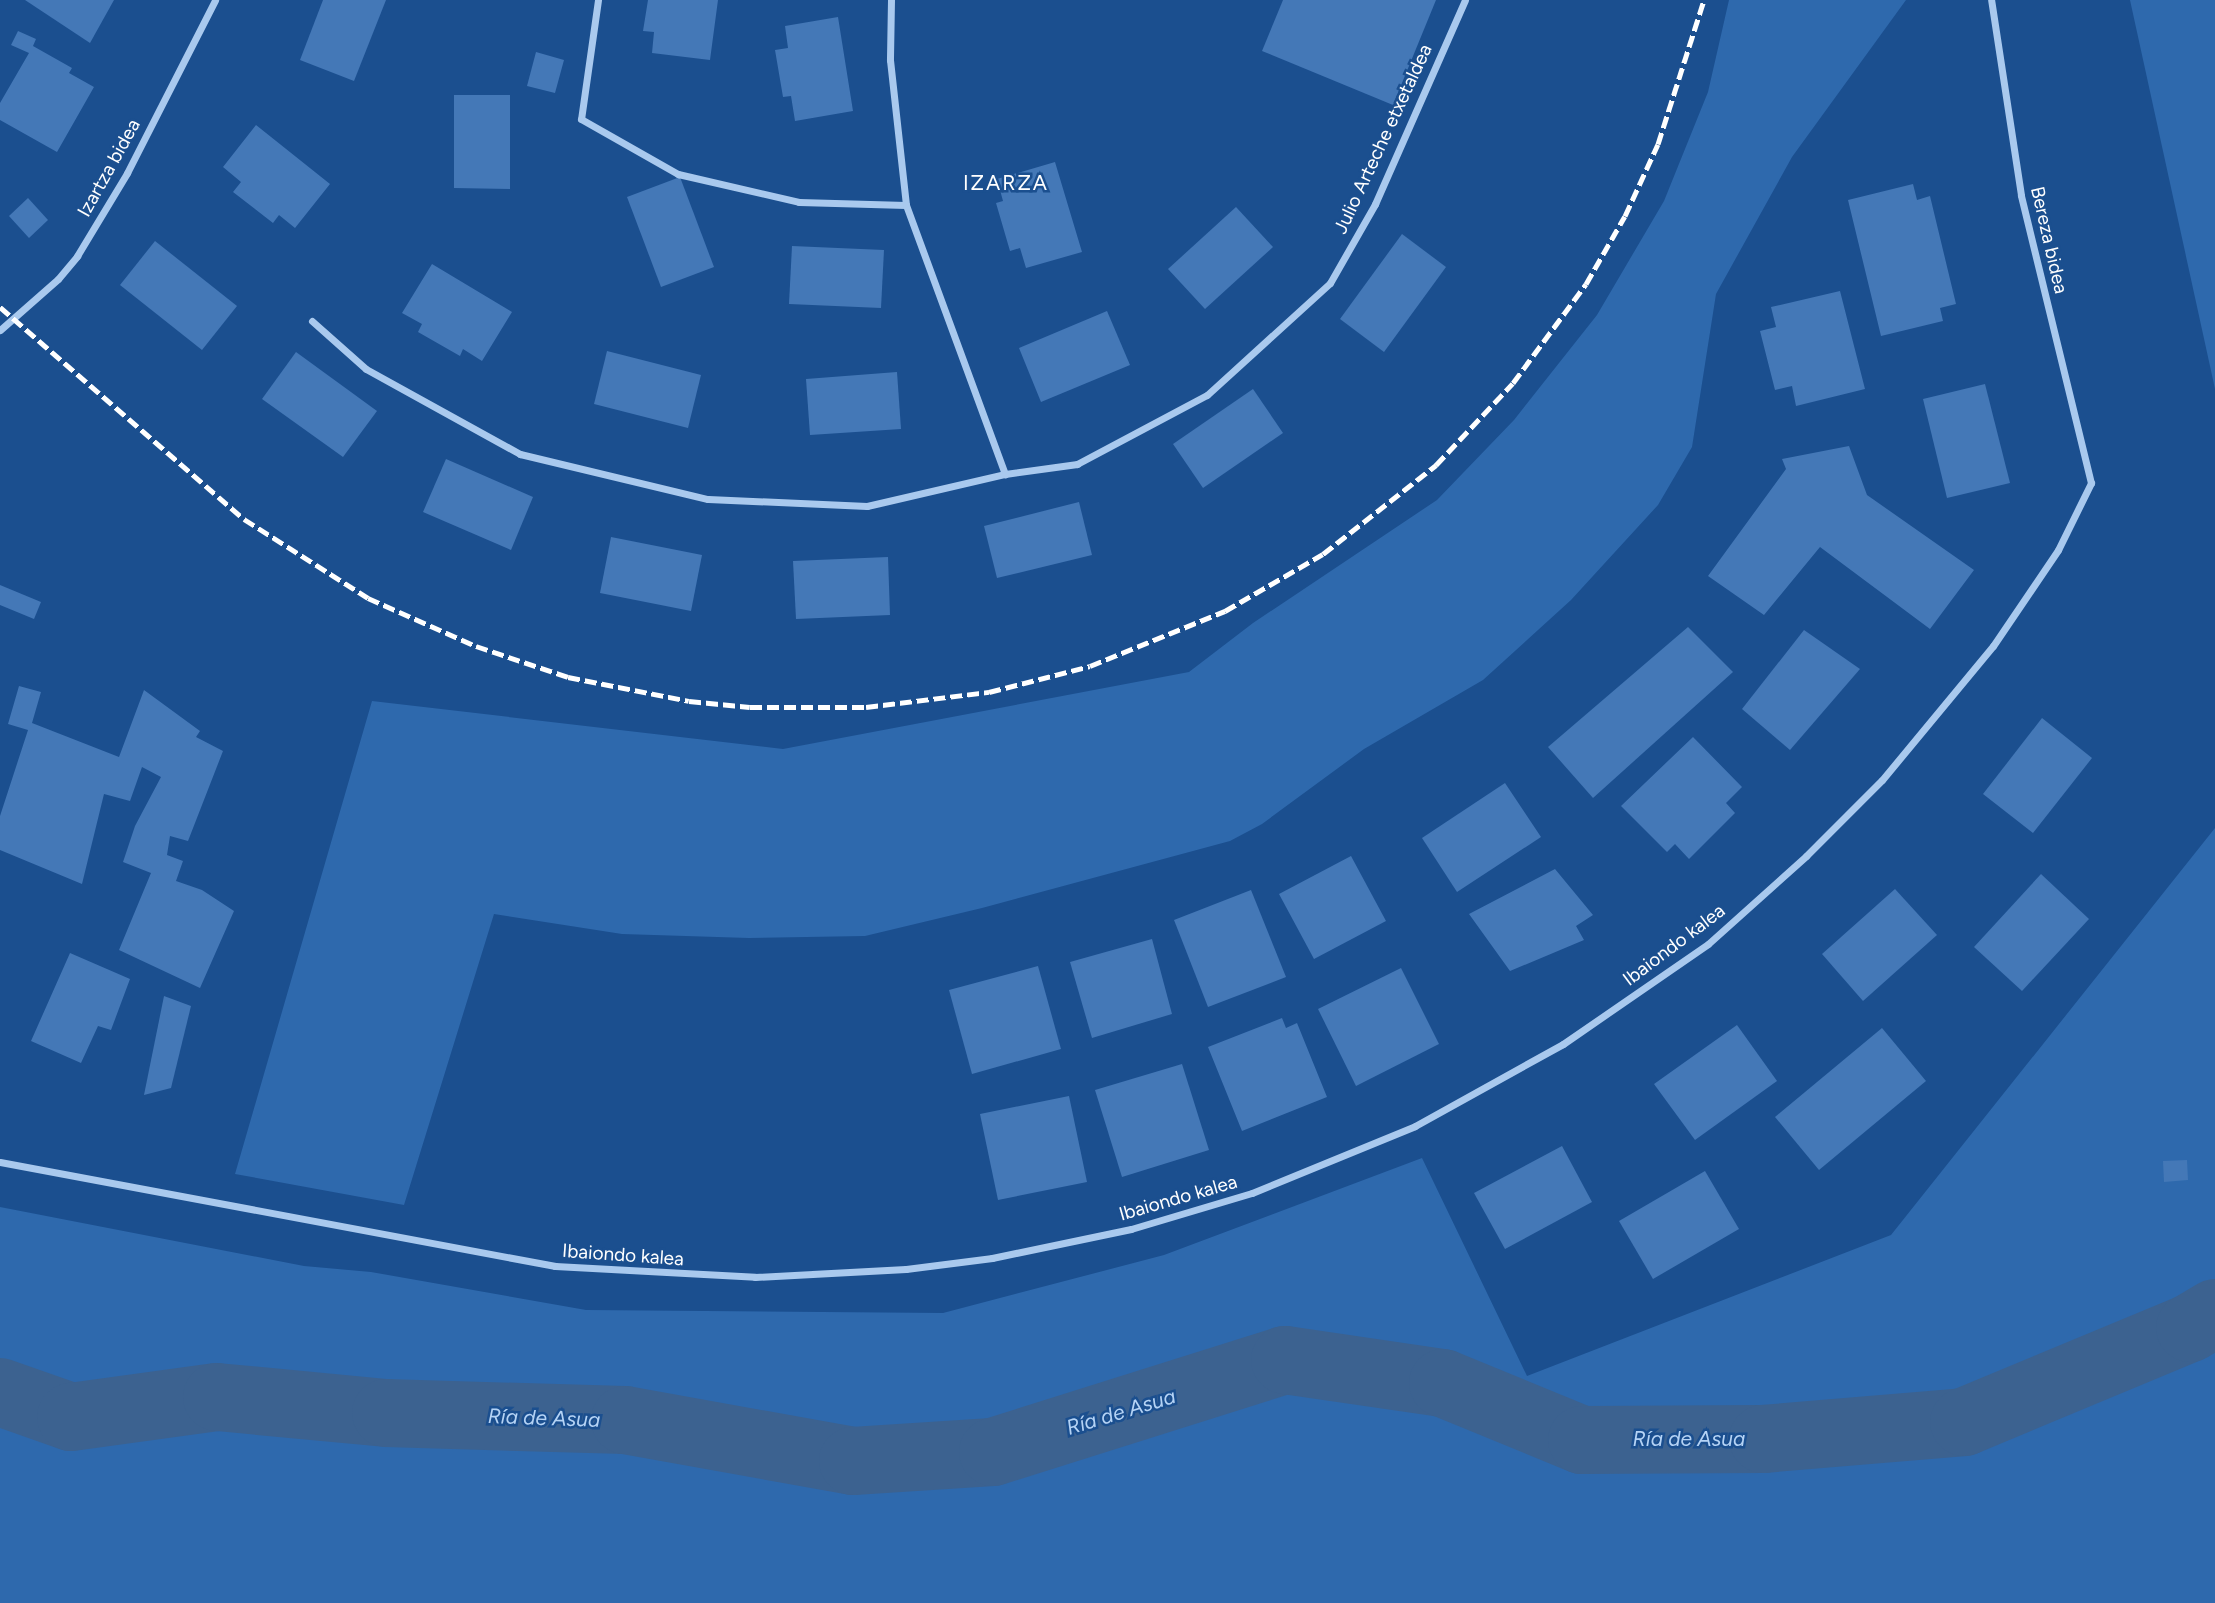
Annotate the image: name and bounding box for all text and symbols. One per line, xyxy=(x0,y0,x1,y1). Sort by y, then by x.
street label: Julio Arteche etxetaldea xyxy=(1329,41,1437,237)
street label: Izartza bidea xyxy=(73,115,145,221)
district label: IZARZA xyxy=(964,170,1048,196)
street label: Bereza bidea xyxy=(2026,184,2072,296)
street label: Ibaiondo kalea xyxy=(1619,899,1729,991)
street label: Ibaiondo kalea xyxy=(1116,1170,1240,1226)
street label: Ibaiondo kalea xyxy=(561,1239,685,1271)
water label: Ría de Asua xyxy=(1063,1383,1179,1441)
water label: Ría de Asua xyxy=(487,1403,601,1433)
water label: Ría de Asua xyxy=(1633,1426,1745,1452)

